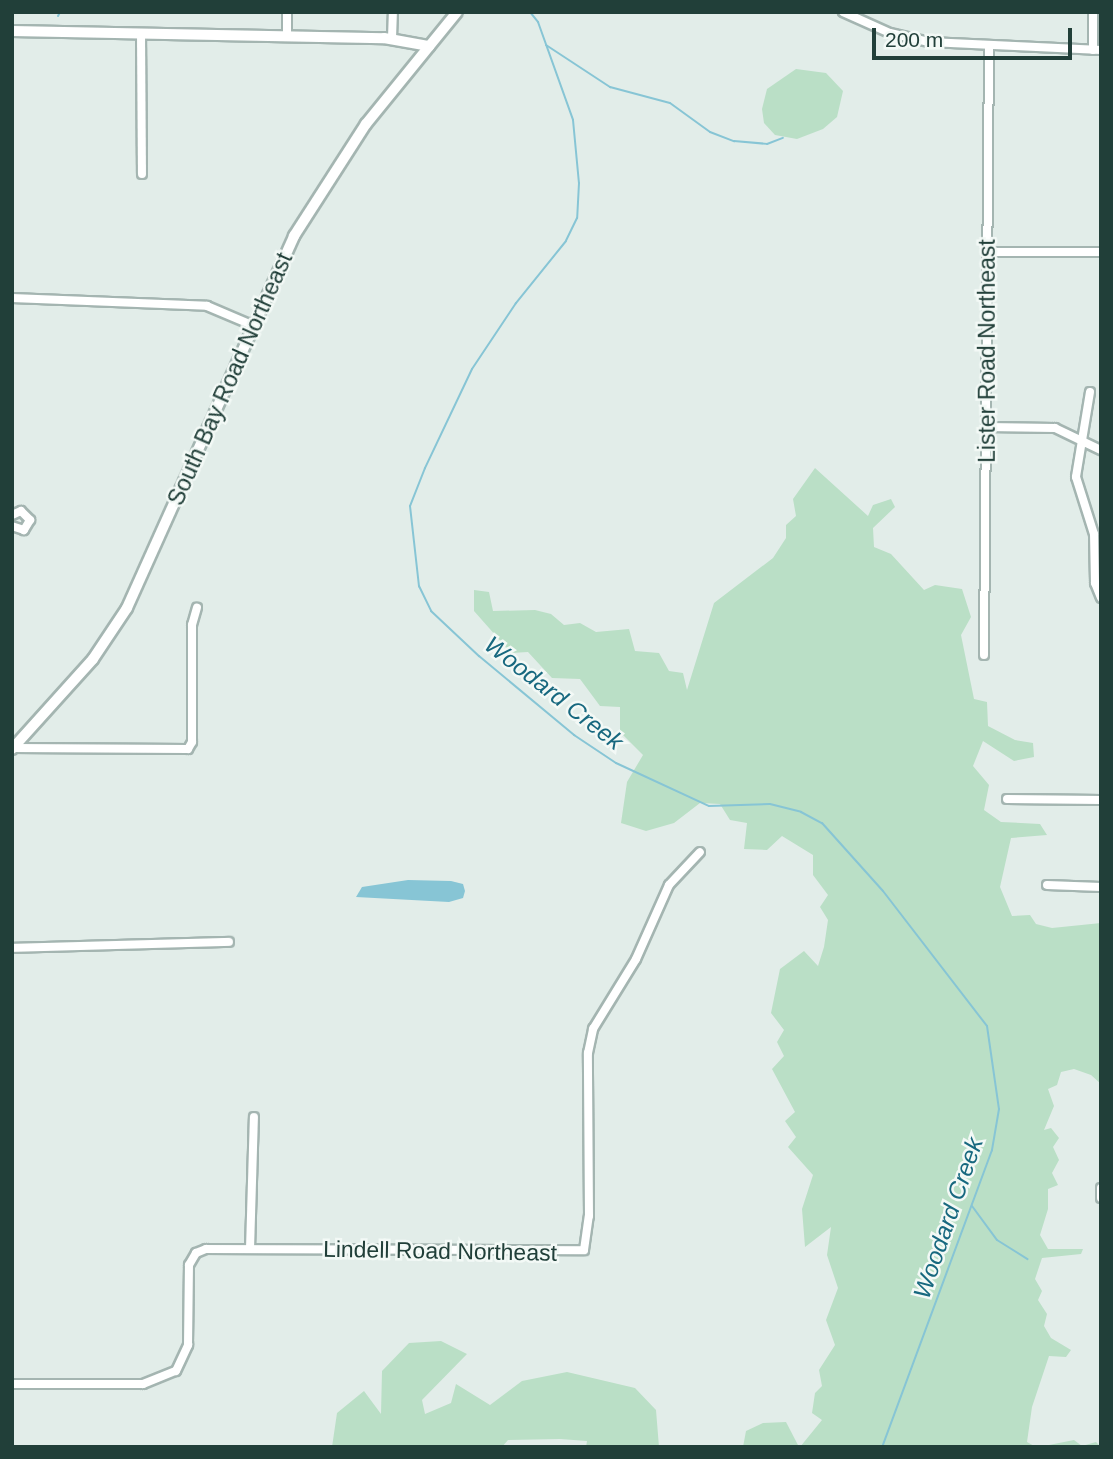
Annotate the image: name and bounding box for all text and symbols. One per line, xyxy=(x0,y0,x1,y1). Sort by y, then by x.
scale bar xyxy=(875,14,1074,58)
text: 200 m xyxy=(885,28,943,51)
street label: Lister Road Northeast xyxy=(973,239,1001,463)
street label: South Bay Road Northeast xyxy=(162,248,298,510)
water label: Woodard Creek xyxy=(479,630,629,756)
water label: Woodard Creek xyxy=(907,1134,989,1302)
street label: Lindell Road Northeast xyxy=(323,1235,557,1267)

